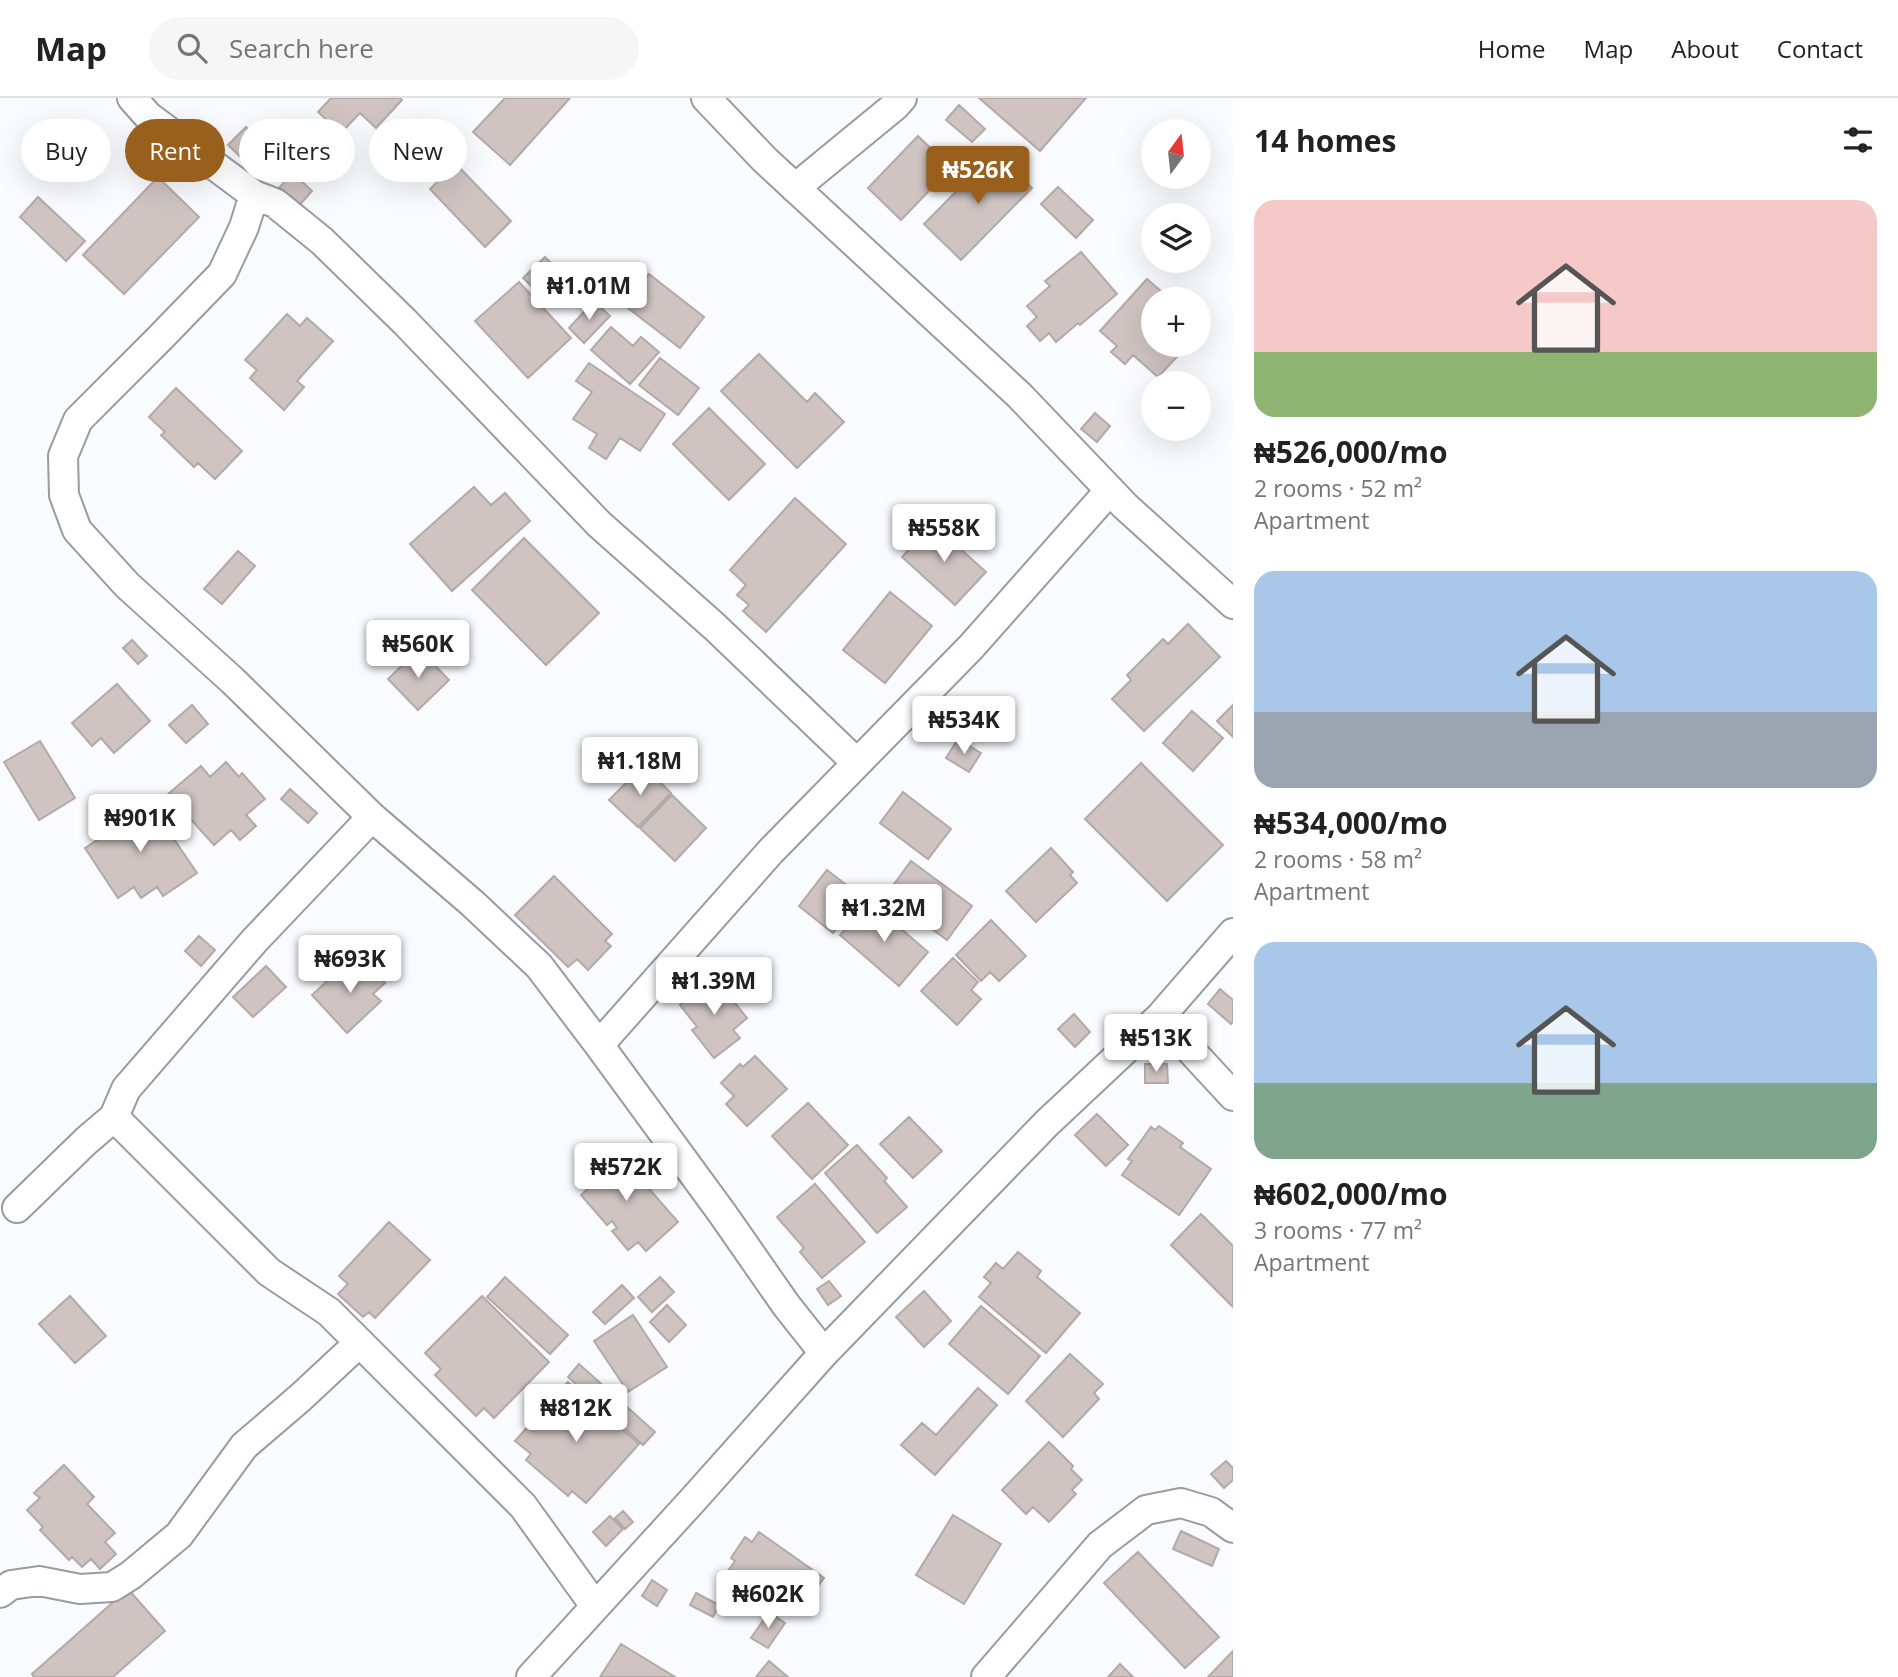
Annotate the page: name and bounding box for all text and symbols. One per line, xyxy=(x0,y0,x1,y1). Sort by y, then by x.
search box xyxy=(149,17,639,80)
text: Map xyxy=(35,26,107,71)
icon: search xyxy=(173,29,211,67)
text: Search here xyxy=(229,30,374,66)
text: Home xyxy=(1478,32,1546,65)
text: Map xyxy=(1584,32,1633,65)
text: About xyxy=(1671,32,1739,65)
text: Contact xyxy=(1777,32,1863,65)
chip: Buy xyxy=(21,119,111,182)
chip: Rent xyxy=(125,119,225,182)
chip: Filters xyxy=(239,119,355,182)
chip: New xyxy=(369,119,467,182)
north arrow xyxy=(1141,119,1211,189)
map controls xyxy=(1141,119,1211,441)
text: 14 homes xyxy=(1254,120,1397,161)
icon: filters xyxy=(1839,121,1877,159)
pin: ₦526K xyxy=(929,146,1027,206)
text: ₦526K xyxy=(942,153,1014,185)
button: layers xyxy=(1141,203,1211,273)
icon: home xyxy=(1503,245,1629,371)
pin: ₦1.01M xyxy=(532,262,646,322)
text: ₦1.01M xyxy=(547,269,631,301)
button: + xyxy=(1141,287,1211,357)
button: − xyxy=(1141,371,1211,441)
text: ₦526,000/mo xyxy=(1254,431,1448,472)
text: 2 rooms · 52 m² xyxy=(1254,472,1422,504)
pin: ₦558K xyxy=(895,504,993,564)
text: Apartment xyxy=(1254,504,1370,536)
text: ₦558K xyxy=(908,511,980,543)
icon: home xyxy=(1503,616,1629,742)
pin: ₦560K xyxy=(369,620,467,680)
text: ₦560K xyxy=(382,627,454,659)
pin: ₦534K xyxy=(915,696,1013,756)
text: ₦534K xyxy=(928,703,1000,735)
pin: ₦1.18M xyxy=(583,738,697,797)
text: ₦1.18M xyxy=(598,744,682,776)
pin: ₦901K xyxy=(91,794,189,854)
text: ₦901K xyxy=(104,801,176,833)
text: ₦534,000/mo xyxy=(1254,802,1448,843)
text: 2 rooms · 58 m² xyxy=(1254,843,1422,875)
text: Apartment xyxy=(1254,875,1370,907)
pin: ₦1.32M xyxy=(827,884,941,944)
text: ₦1.32M xyxy=(842,891,926,923)
pin: ₦693K xyxy=(301,936,399,995)
text: ₦693K xyxy=(314,942,386,974)
pin: ₦1.39M xyxy=(657,958,771,1017)
text: ₦1.39M xyxy=(672,964,756,996)
icon: home xyxy=(1503,987,1629,1113)
pin: ₦513K xyxy=(1107,1014,1205,1074)
text: ₦513K xyxy=(1120,1021,1192,1053)
pin: ₦572K xyxy=(577,1144,675,1203)
text: ₦572K xyxy=(590,1150,662,1182)
text: ₦602,000/mo xyxy=(1254,1173,1448,1214)
text: 3 rooms · 77 m² xyxy=(1254,1214,1422,1246)
text: Apartment xyxy=(1254,1246,1370,1278)
pin: ₦812K xyxy=(527,1384,625,1444)
text: ₦812K xyxy=(540,1391,612,1423)
pin: ₦602K xyxy=(719,1570,817,1630)
text: ₦602K xyxy=(732,1577,804,1609)

